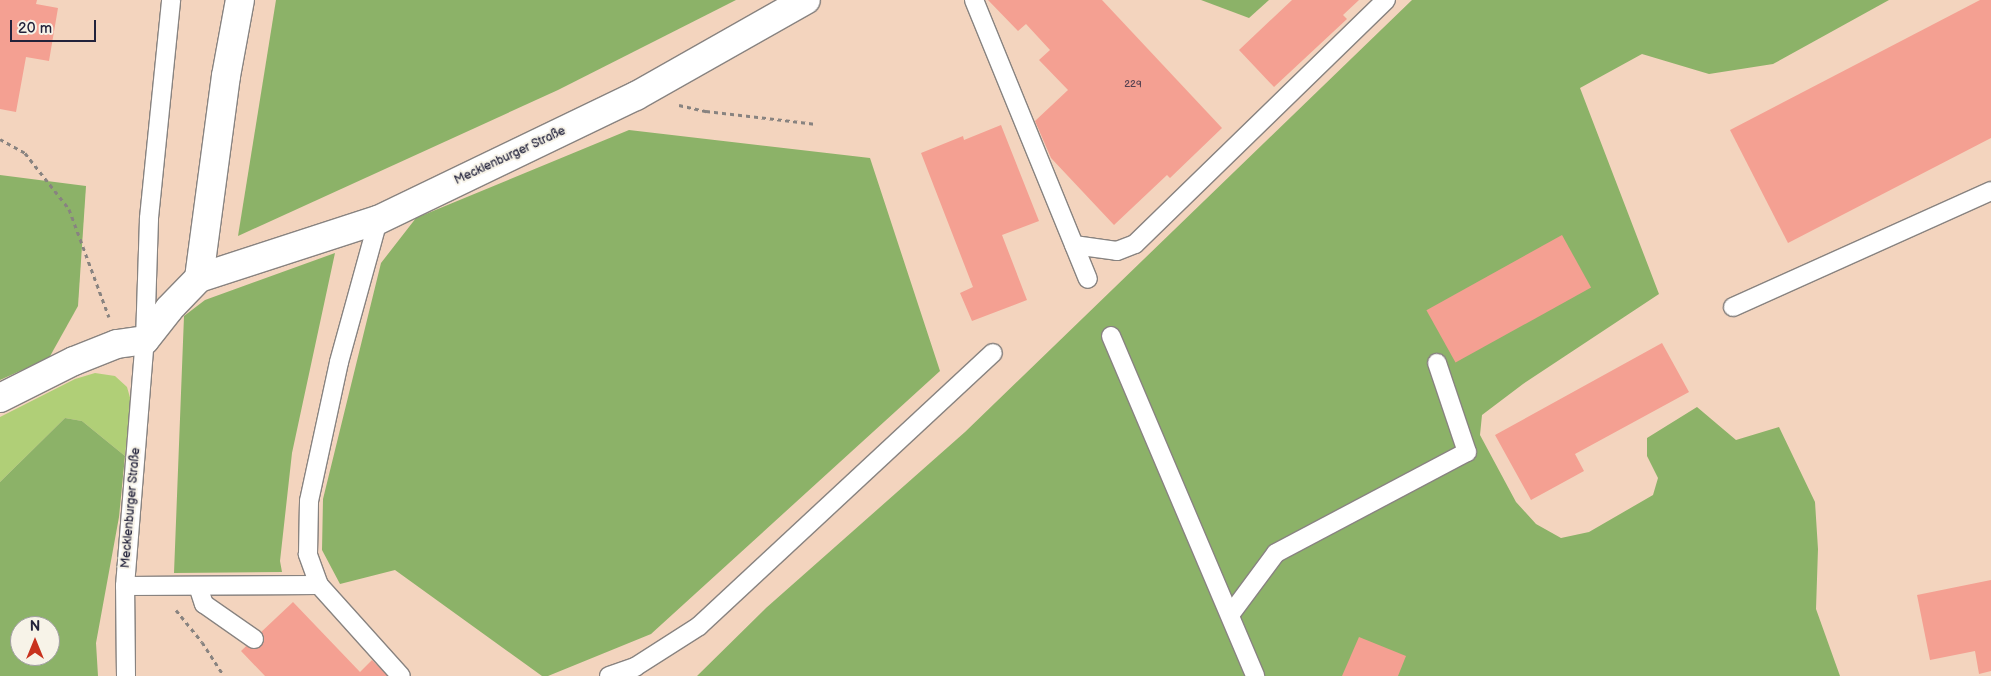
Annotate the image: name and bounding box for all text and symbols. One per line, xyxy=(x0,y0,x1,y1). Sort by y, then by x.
scale bar xyxy=(12,10,99,42)
text: 20 m xyxy=(18,19,52,38)
house number: 229 xyxy=(1124,79,1142,91)
street label: Mecklenburger Straße xyxy=(452,124,568,188)
street label: Mecklenburger Straße xyxy=(119,447,143,569)
north arrow xyxy=(10,616,60,666)
text: N xyxy=(30,618,40,635)

